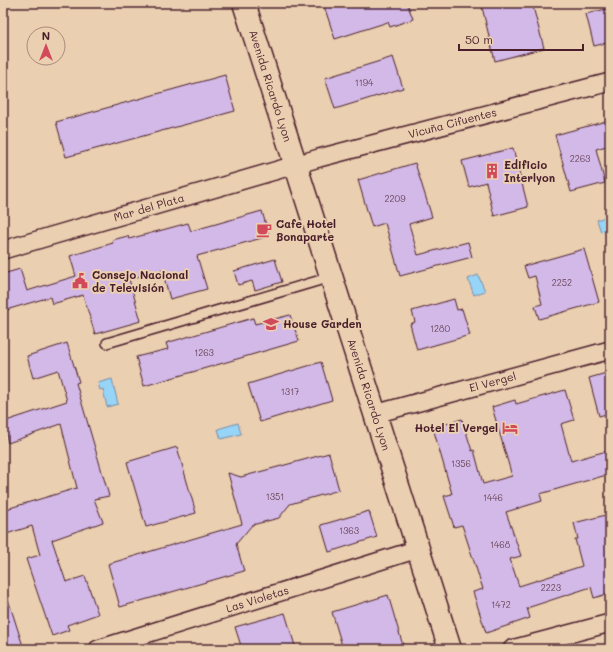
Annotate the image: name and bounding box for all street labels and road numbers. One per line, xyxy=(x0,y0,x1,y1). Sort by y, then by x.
street label: Avenida Ricardo Lyon xyxy=(246,28,296,144)
street label: Vicuña Cifuentes xyxy=(406,104,498,141)
street label: Mar del Plata xyxy=(112,190,186,224)
street label: Avenida Ricardo Lyon xyxy=(344,337,394,452)
street label: El Vergel xyxy=(467,368,518,395)
street label: Las Violetas xyxy=(224,582,291,616)

